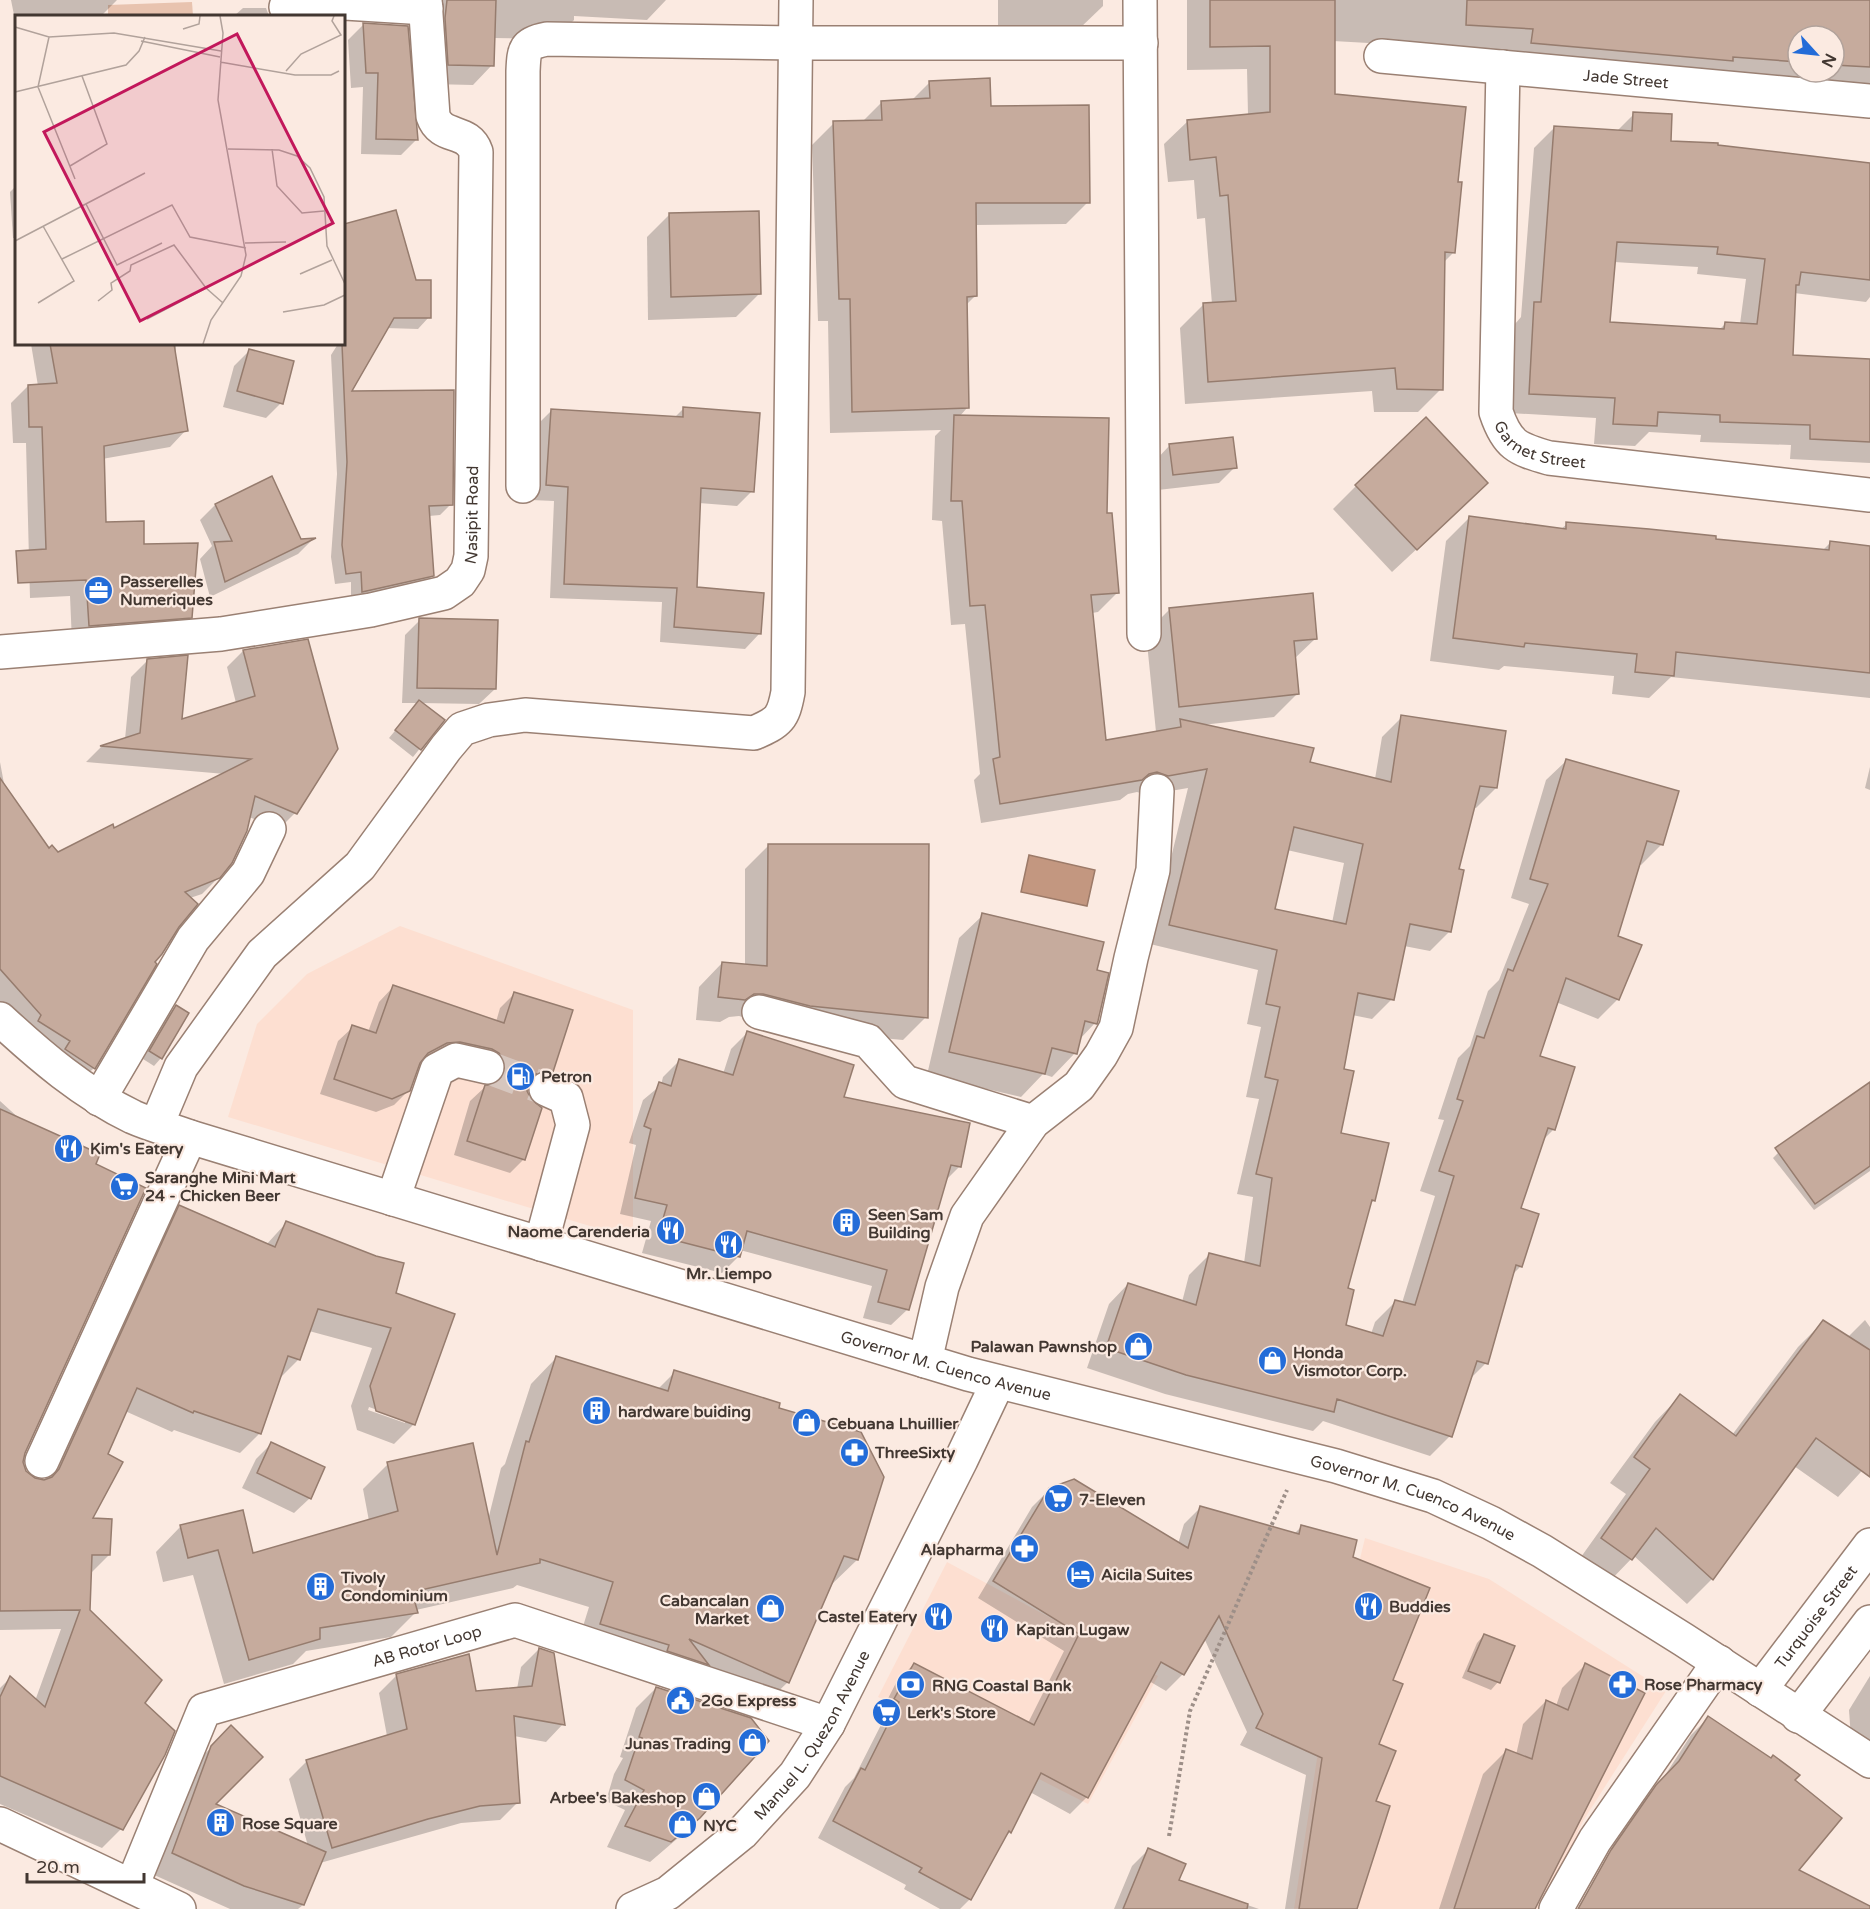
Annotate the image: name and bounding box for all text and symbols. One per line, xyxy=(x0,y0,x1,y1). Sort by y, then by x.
inset map xyxy=(15,15,345,345)
north arrow xyxy=(1786,24,1846,84)
text: N xyxy=(1817,50,1840,71)
street label: Jade Street xyxy=(1582,66,1669,93)
street label: Garnet Street xyxy=(1489,418,1587,473)
street label: Nasipit Road xyxy=(461,466,483,566)
place label: Passerelles Numeriques xyxy=(120,572,213,610)
office icon: Passerelles Numeriques xyxy=(83,574,115,606)
fuel station icon: Petron xyxy=(504,1060,536,1092)
place label: Petron xyxy=(541,1067,592,1087)
restaurant icon: Kim's Eatery xyxy=(53,1132,85,1164)
place label: Kim's Eatery xyxy=(90,1139,184,1159)
place label: Saranghe Mini Mart 24 - Chicken Beer xyxy=(145,1168,297,1206)
supermarket icon: Saranghe Mini Mart 24 - Chicken Beer xyxy=(108,1170,140,1202)
place label: Seen Sam Building xyxy=(868,1205,943,1243)
building icon: Seen Sam Building xyxy=(831,1207,863,1239)
restaurant icon: Naome Carenderia xyxy=(655,1215,687,1247)
place label: Naome Carenderia xyxy=(507,1222,650,1242)
restaurant icon: Mr. Liempo xyxy=(713,1229,745,1261)
place label: Mr. Liempo xyxy=(686,1264,772,1284)
street label: Governor M. Cuenco Avenue xyxy=(838,1327,1053,1405)
shop icon: Palawan Pawnshop xyxy=(1122,1330,1154,1362)
place label: Palawan Pawnshop xyxy=(971,1337,1117,1357)
place label: Honda Vismotor Corp. xyxy=(1293,1343,1407,1381)
shop icon: Honda Vismotor Corp. xyxy=(1256,1345,1288,1377)
building icon: hardware buiding xyxy=(581,1395,613,1427)
place label: hardware buiding xyxy=(618,1402,751,1422)
shop icon: Cebuana Lhuillier xyxy=(790,1407,822,1439)
place label: Cebuana Lhuillier xyxy=(827,1414,959,1434)
pharmacy icon: ThreeSixty xyxy=(838,1436,870,1468)
place label: ThreeSixty xyxy=(874,1443,956,1463)
street label: Governor M. Cuenco Avenue xyxy=(1308,1451,1519,1545)
supermarket icon: 7-Eleven xyxy=(1042,1483,1074,1515)
place label: 7-Eleven xyxy=(1079,1490,1146,1510)
pharmacy icon: Alapharma xyxy=(1009,1533,1041,1565)
place label: Alapharma xyxy=(921,1540,1004,1560)
hotel icon: Aicila Suites xyxy=(1064,1558,1096,1590)
street label: Turquoise Street xyxy=(1771,1562,1862,1673)
place label: Aicila Suites xyxy=(1101,1565,1193,1585)
place label: Tivoly Condominium xyxy=(340,1568,448,1606)
building icon: Tivoly Condominium xyxy=(304,1570,336,1602)
restaurant icon: Buddies xyxy=(1352,1590,1384,1622)
place label: Cabancalan Market xyxy=(660,1591,750,1629)
shop icon: Cabancalan Market xyxy=(754,1593,786,1625)
place label: Buddies xyxy=(1389,1597,1451,1617)
restaurant icon: Castel Eatery xyxy=(922,1600,954,1632)
place label: Castel Eatery xyxy=(817,1607,917,1627)
restaurant icon: Kapitan Lugaw xyxy=(979,1613,1011,1645)
place label: Kapitan Lugaw xyxy=(1016,1620,1130,1640)
street label: AB Rotor Loop xyxy=(370,1621,484,1672)
street label: Manuel L. Quezon Avenue xyxy=(750,1647,875,1824)
pharmacy icon: Rose Pharmacy xyxy=(1607,1668,1639,1700)
bank icon: RNG Coastal Bank xyxy=(895,1669,927,1701)
place label: Rose Pharmacy xyxy=(1644,1675,1763,1695)
place label: RNG Coastal Bank xyxy=(932,1676,1072,1696)
public building icon: 2Go Express xyxy=(664,1684,696,1716)
place label: 2Go Express xyxy=(701,1691,797,1711)
supermarket icon: Lerk's Store xyxy=(870,1696,902,1728)
place label: Lerk's Store xyxy=(907,1703,996,1723)
shop icon: Junas Trading xyxy=(736,1727,768,1759)
place label: Junas Trading xyxy=(624,1734,731,1754)
shop icon: Arbee's Bakeshop xyxy=(691,1781,723,1813)
place label: Arbee's Bakeshop xyxy=(549,1788,686,1808)
building icon: Rose Square xyxy=(205,1807,237,1839)
shop icon: NYC xyxy=(666,1809,698,1841)
place label: Rose Square xyxy=(242,1814,338,1834)
place label: NYC xyxy=(703,1816,737,1836)
scale bar xyxy=(27,1846,144,1884)
text: 20 m xyxy=(36,1856,80,1878)

